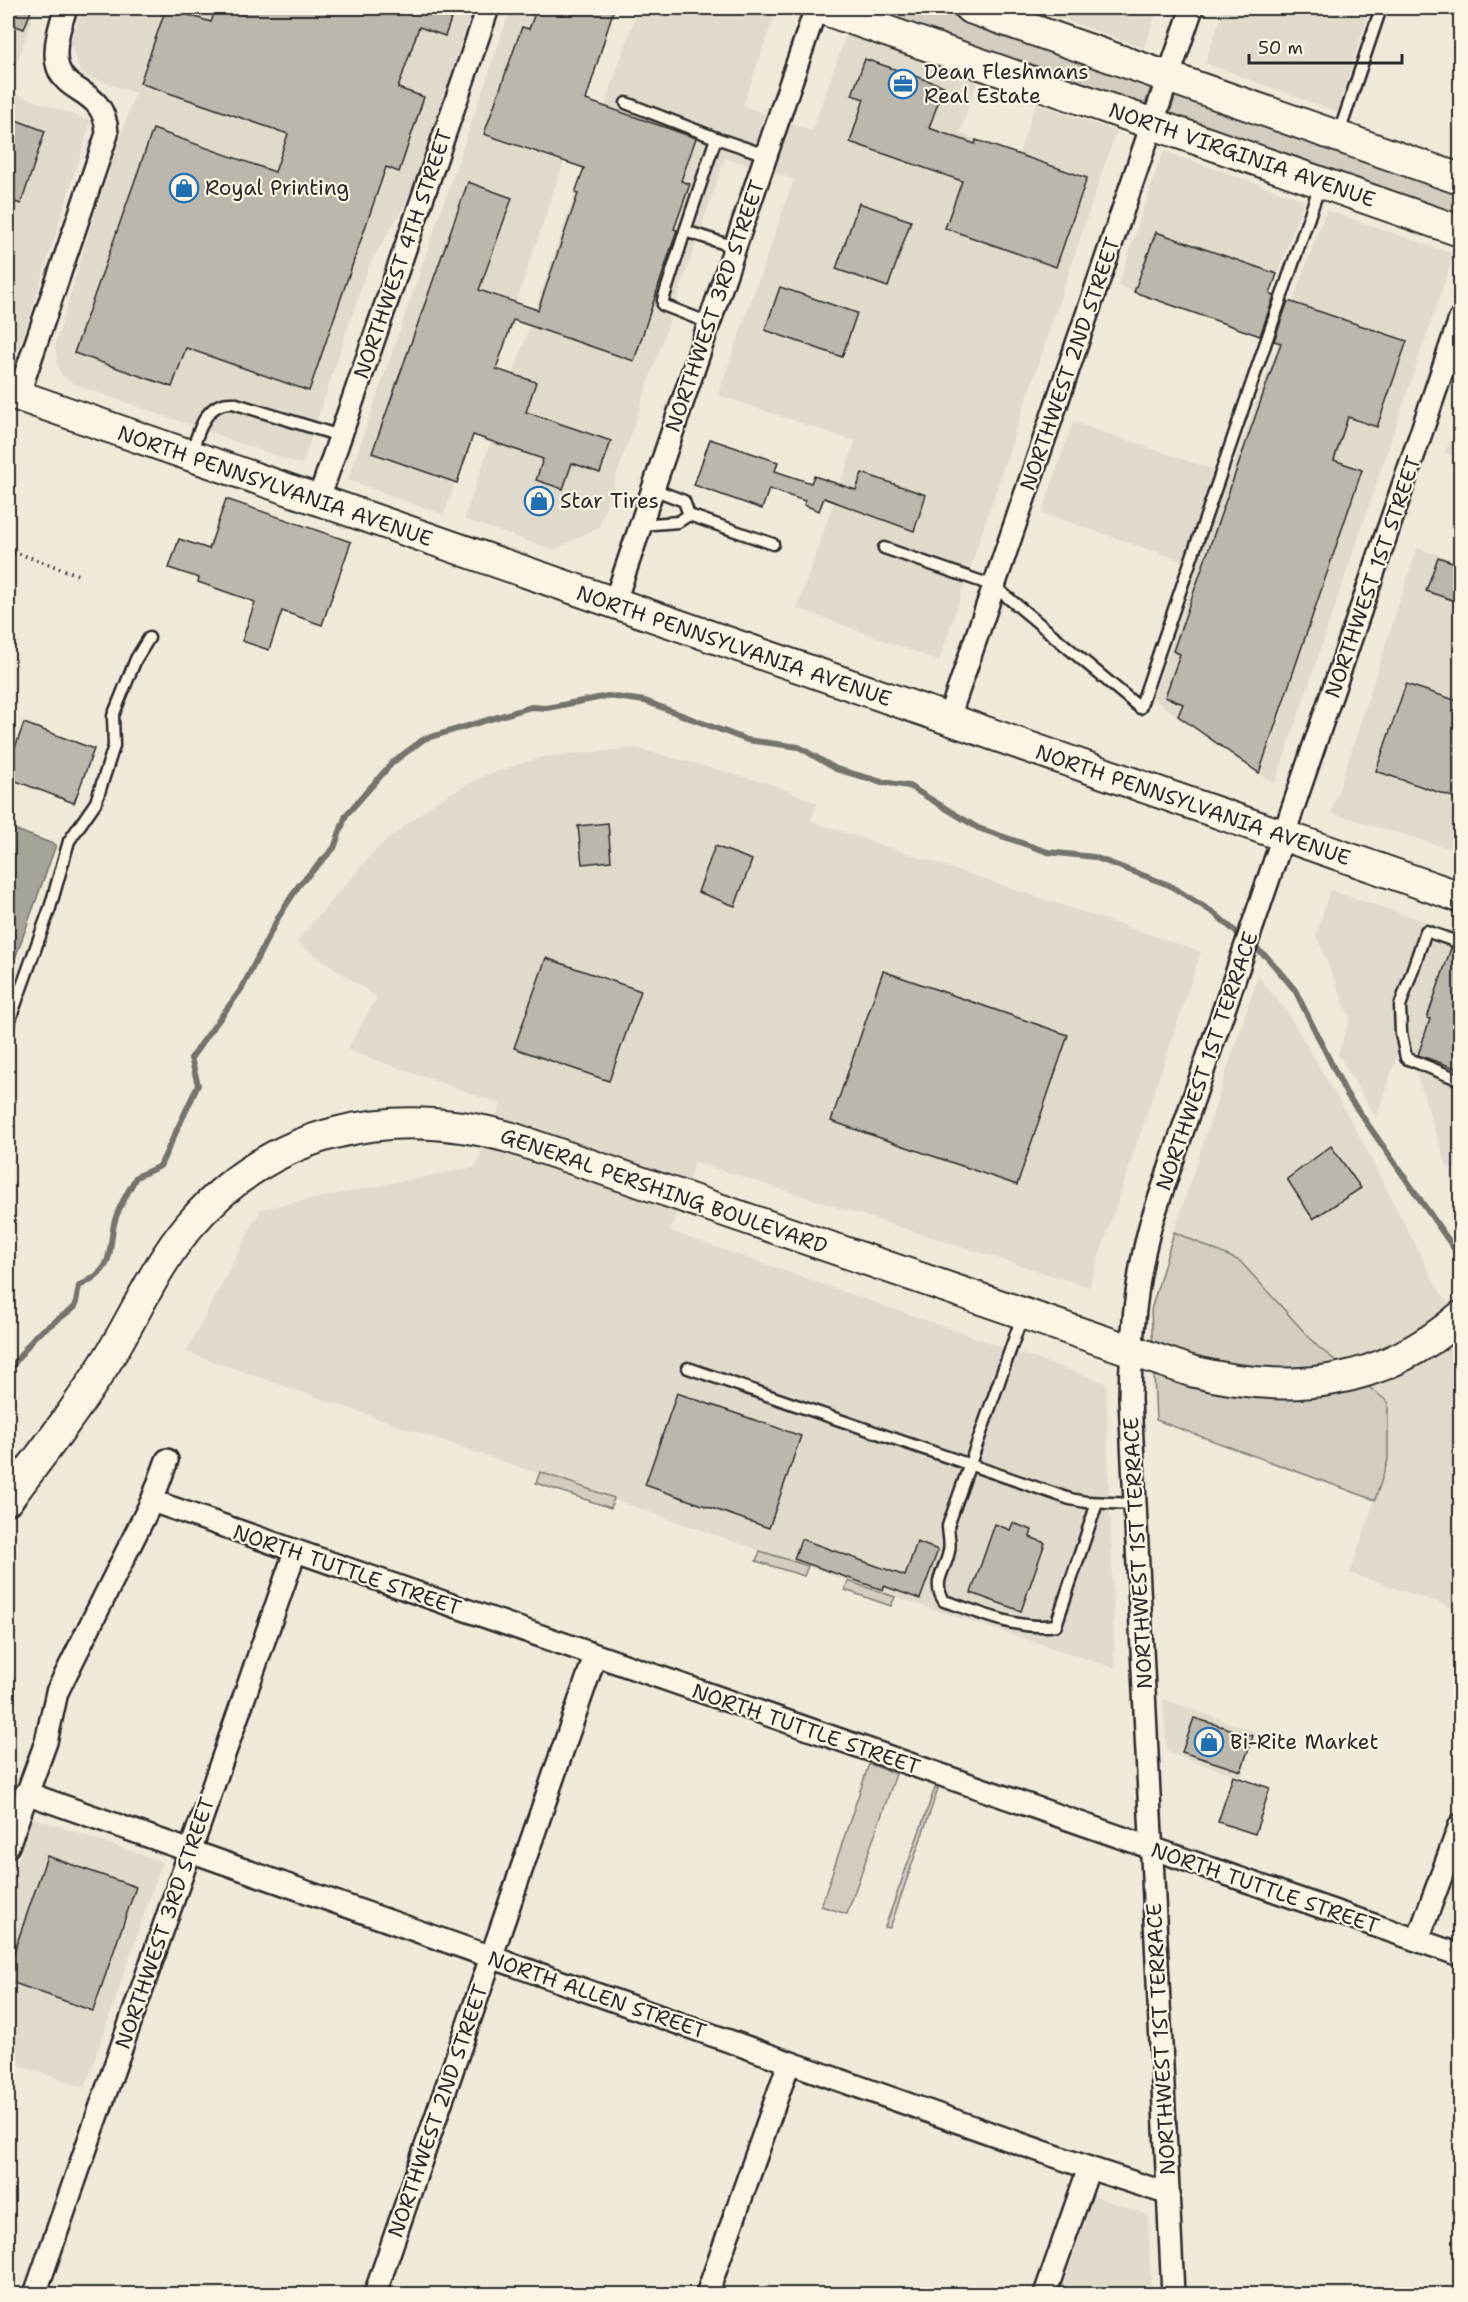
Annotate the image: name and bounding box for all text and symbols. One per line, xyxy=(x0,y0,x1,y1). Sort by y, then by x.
scale bar xyxy=(1249,27,1402,65)
text: 50 m xyxy=(1258,36,1303,60)
place label: Dean Fleshmans Real Estate xyxy=(924,58,1089,110)
office icon: Dean Fleshmans Real Estate xyxy=(887,68,919,100)
street label: NORTH VIRGINIA AVENUE xyxy=(1105,96,1379,214)
street label: NORTHWEST 4TH STREET xyxy=(347,125,459,383)
shop icon: Royal Printing xyxy=(168,172,200,204)
place label: Royal Printing xyxy=(205,174,349,202)
street label: NORTHWEST 3RD STREET xyxy=(659,176,771,436)
street label: NORTHWEST 2ND STREET xyxy=(1013,234,1127,494)
street label: NORTH PENNSYLVANIA AVENUE xyxy=(114,419,436,553)
street label: NORTHWEST 1ST STREET xyxy=(1318,452,1428,702)
shop icon: Star Tires xyxy=(523,485,555,517)
place label: Star Tires xyxy=(560,487,659,515)
street label: NORTH PENNSYLVANIA AVENUE xyxy=(573,579,895,713)
street label: NORTH PENNSYLVANIA AVENUE xyxy=(1032,738,1354,872)
street label: NORTHWEST 1ST TERRACE xyxy=(1149,928,1265,1194)
street label: GENERAL PERSHING BOULEVARD xyxy=(497,1122,831,1260)
street label: NORTHWEST 1ST TERRACE xyxy=(1117,1416,1159,1690)
street label: NORTH TUTTLE STREET xyxy=(229,1518,465,1622)
street label: NORTH TUTTLE STREET xyxy=(688,1677,924,1781)
shop icon: Bi-Rite Market xyxy=(1193,1726,1225,1758)
place label: Bi-Rite Market xyxy=(1230,1728,1379,1756)
street label: NORTHWEST 3RD STREET xyxy=(109,1793,221,2053)
street label: NORTH TUTTLE STREET xyxy=(1147,1836,1383,1940)
street label: NORTHWEST 1ST TERRACE xyxy=(1140,1902,1182,2176)
street label: NORTH ALLEN STREET xyxy=(484,1944,710,2046)
street label: NORTHWEST 2ND STREET xyxy=(381,1981,495,2241)

